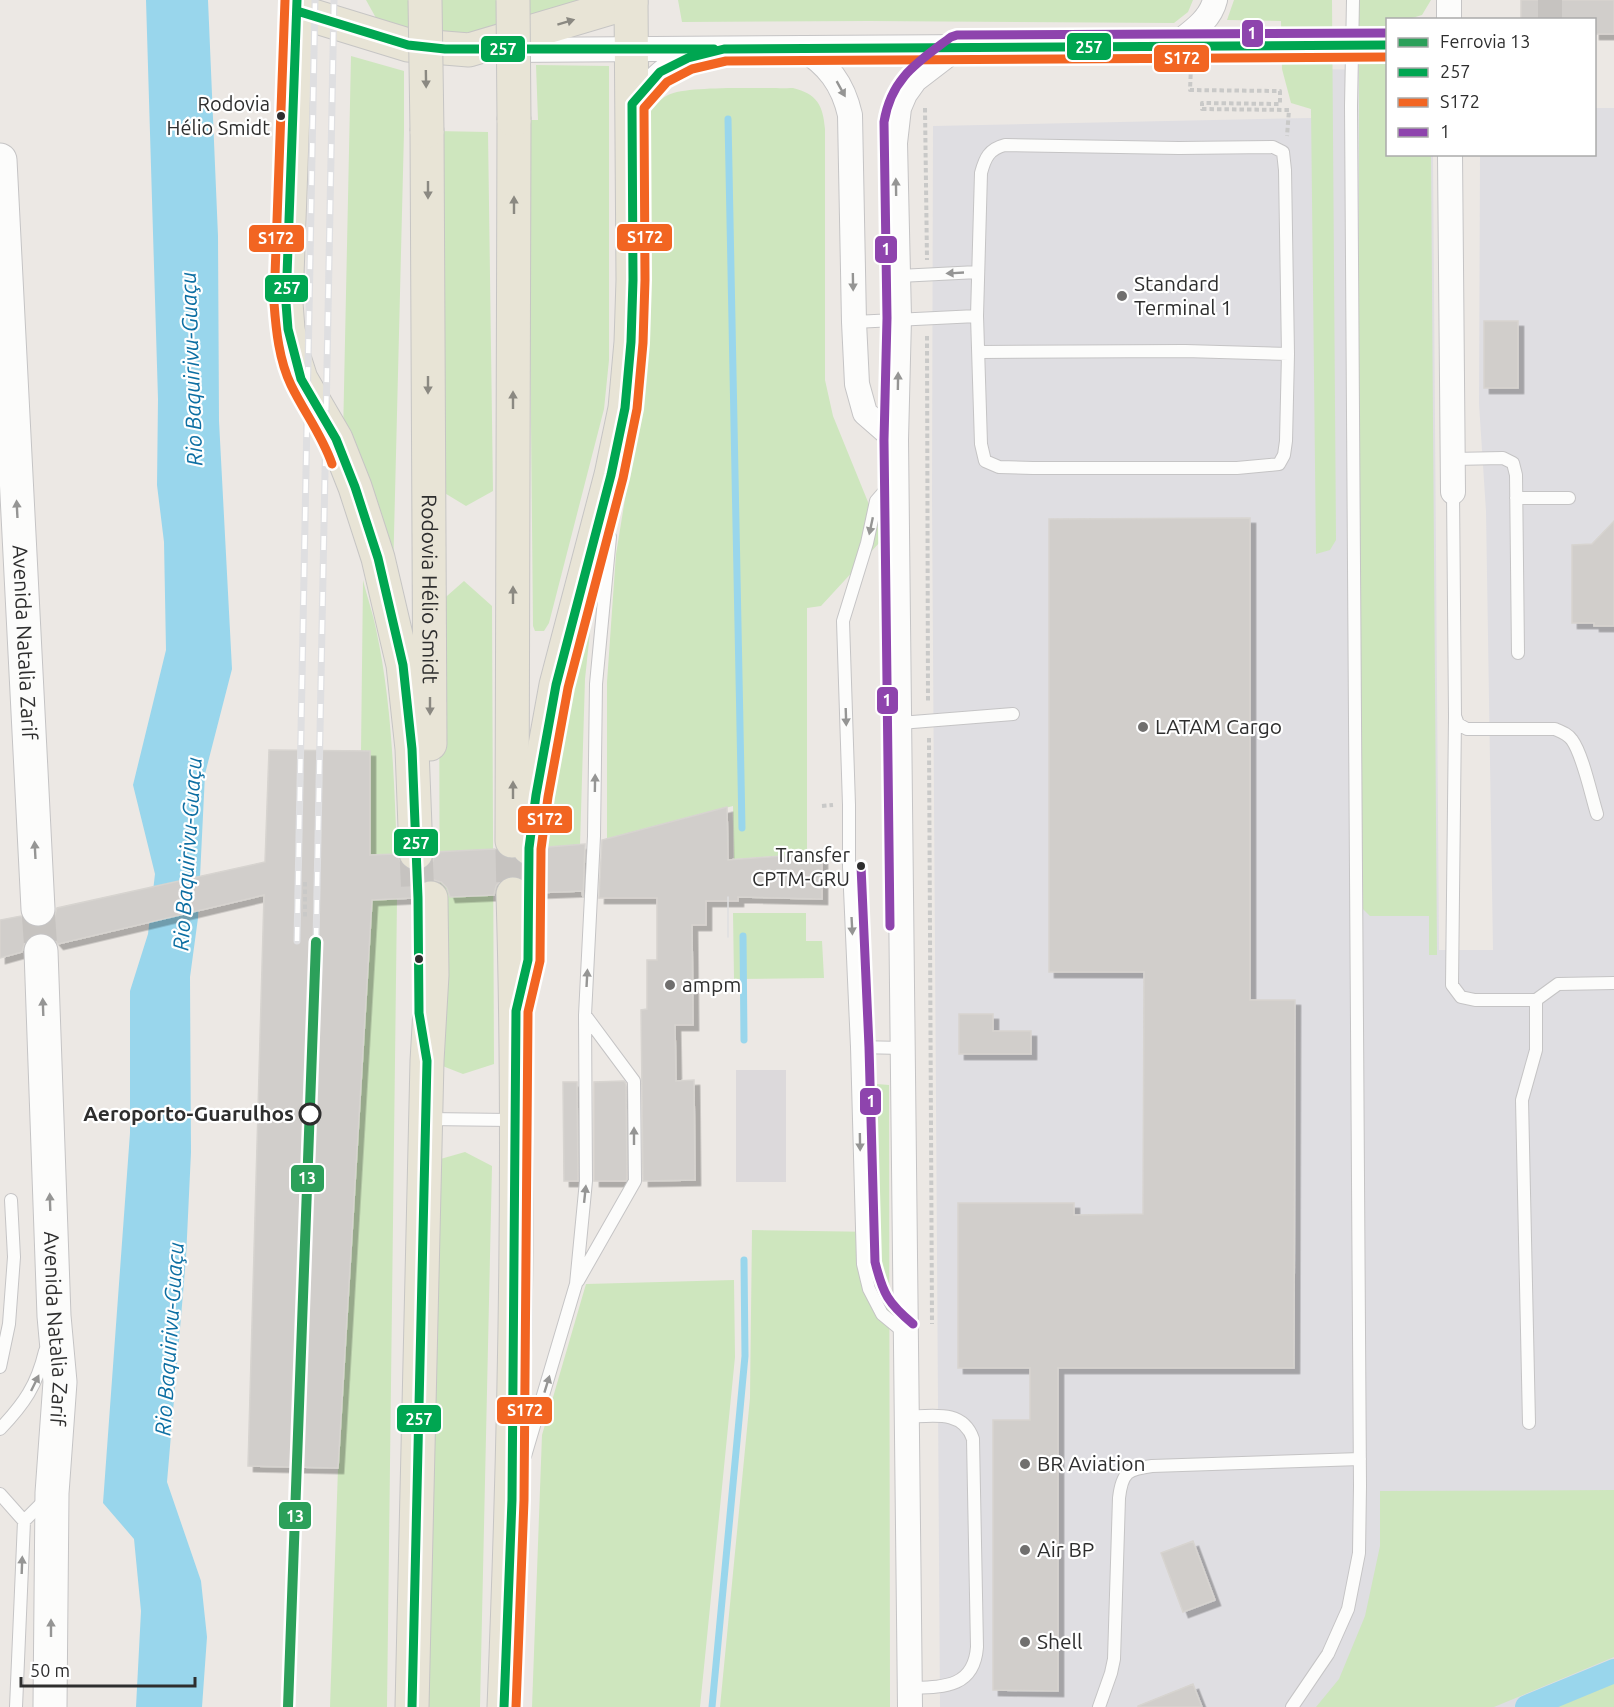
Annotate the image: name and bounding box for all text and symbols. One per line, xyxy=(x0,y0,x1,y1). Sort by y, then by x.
one-way arrow xyxy=(557,17,575,26)
legend xyxy=(1386,18,1596,156)
line badge: 1 xyxy=(1241,19,1264,48)
text: 1 xyxy=(1247,24,1257,42)
text: Ferrovia 13 xyxy=(1440,31,1530,51)
line badge: 257 xyxy=(1066,32,1112,61)
line badge: 257 xyxy=(480,35,526,63)
text: 257 xyxy=(1075,38,1103,56)
text: 257 xyxy=(489,40,517,58)
line badge: S172 xyxy=(1153,44,1210,73)
text: S172 xyxy=(1164,49,1200,67)
text: 257 xyxy=(1440,61,1470,81)
one-way arrow xyxy=(422,70,431,89)
one-way arrow xyxy=(836,81,847,97)
text: S172 xyxy=(1440,91,1480,111)
place label: Rodovia Hélio Smidt xyxy=(166,92,270,139)
marker: Rodovia Hélio Smidt xyxy=(275,110,287,122)
text: 1 xyxy=(1440,121,1450,141)
one-way arrow xyxy=(892,177,901,196)
one-way arrow xyxy=(423,180,433,199)
one-way arrow xyxy=(509,196,519,215)
line badge: S172 xyxy=(616,223,673,252)
line badge: S172 xyxy=(248,224,305,253)
text: S172 xyxy=(627,228,663,246)
text: S172 xyxy=(258,229,294,247)
line badge: 1 xyxy=(874,235,898,264)
text: 1 xyxy=(881,240,891,258)
one-way arrow xyxy=(946,269,965,278)
water label: Rio Baquirivu-Guaçu xyxy=(175,271,206,466)
place label: Standard Terminal 1 xyxy=(1134,271,1232,319)
one-way arrow xyxy=(848,272,858,291)
line badge: 257 xyxy=(264,274,309,303)
text: 257 xyxy=(273,279,301,297)
marker: Standard Terminal 1 xyxy=(1115,289,1129,303)
one-way arrow xyxy=(893,372,903,391)
one-way arrow xyxy=(423,375,433,394)
one-way arrow xyxy=(508,391,518,410)
street label: Rodovia Hélio Smidt xyxy=(418,494,443,684)
one-way arrow xyxy=(12,499,21,518)
one-way arrow xyxy=(866,517,875,536)
street label: Avenida Natalia Zarif xyxy=(9,544,42,741)
one-way arrow xyxy=(508,586,518,605)
line badge: 1 xyxy=(876,686,899,715)
text: 1 xyxy=(882,691,892,709)
one-way arrow xyxy=(425,696,435,715)
one-way arrow xyxy=(842,708,851,727)
place label: LATAM Cargo xyxy=(1155,714,1282,738)
marker: LATAM Cargo xyxy=(1136,720,1150,734)
water label: Rio Baquirivu-Guaçu xyxy=(167,756,206,952)
one-way arrow xyxy=(590,773,600,792)
one-way arrow xyxy=(508,781,518,800)
line badge: S172 xyxy=(517,805,573,834)
text: S172 xyxy=(527,810,563,828)
line badge: 257 xyxy=(393,828,439,857)
text: 257 xyxy=(402,834,430,852)
one-way arrow xyxy=(31,841,40,860)
place label: Transfer CPTM-GRU xyxy=(752,843,850,890)
marker: Transfer CPTM-GRU xyxy=(855,860,867,872)
one-way arrow xyxy=(848,916,857,935)
unlabelled marker xyxy=(413,953,425,965)
one-way arrow xyxy=(582,968,591,987)
place label: ampm xyxy=(682,972,741,996)
marker: ampm xyxy=(663,978,677,992)
one-way arrow xyxy=(38,998,48,1017)
line badge: 1 xyxy=(859,1087,882,1116)
text: 1 xyxy=(866,1092,876,1110)
place label: Aeroporto-Guarulhos xyxy=(83,1101,294,1125)
marker: Aeroporto-Guarulhos xyxy=(299,1103,321,1125)
one-way arrow xyxy=(629,1127,639,1146)
one-way arrow xyxy=(855,1132,864,1151)
line badge: 13 xyxy=(290,1164,325,1193)
text: 13 xyxy=(298,1169,316,1187)
one-way arrow xyxy=(580,1184,590,1203)
one-way arrow xyxy=(45,1193,54,1212)
street label: Avenida Natalia Zarif xyxy=(40,1231,73,1428)
water label: Rio Baquirivu-Guaçu xyxy=(149,1241,188,1437)
one-way arrow xyxy=(31,1374,40,1391)
one-way arrow xyxy=(543,1375,552,1393)
line badge: S172 xyxy=(496,1396,553,1425)
text: S172 xyxy=(507,1401,543,1419)
line badge: 257 xyxy=(396,1404,442,1433)
text: 257 xyxy=(405,1410,433,1428)
place label: BR Aviation xyxy=(1037,1451,1145,1475)
marker: BR Aviation xyxy=(1018,1457,1032,1471)
line badge: 13 xyxy=(278,1501,312,1530)
text: 13 xyxy=(286,1507,304,1525)
place label: Air BP xyxy=(1037,1537,1094,1561)
marker: Air BP xyxy=(1018,1543,1032,1557)
one-way arrow xyxy=(17,1555,27,1574)
one-way arrow xyxy=(46,1618,56,1637)
place label: Shell xyxy=(1037,1629,1083,1653)
marker: Shell xyxy=(1018,1635,1032,1649)
scale bar xyxy=(21,1650,195,1688)
text: 50 m xyxy=(30,1660,70,1680)

